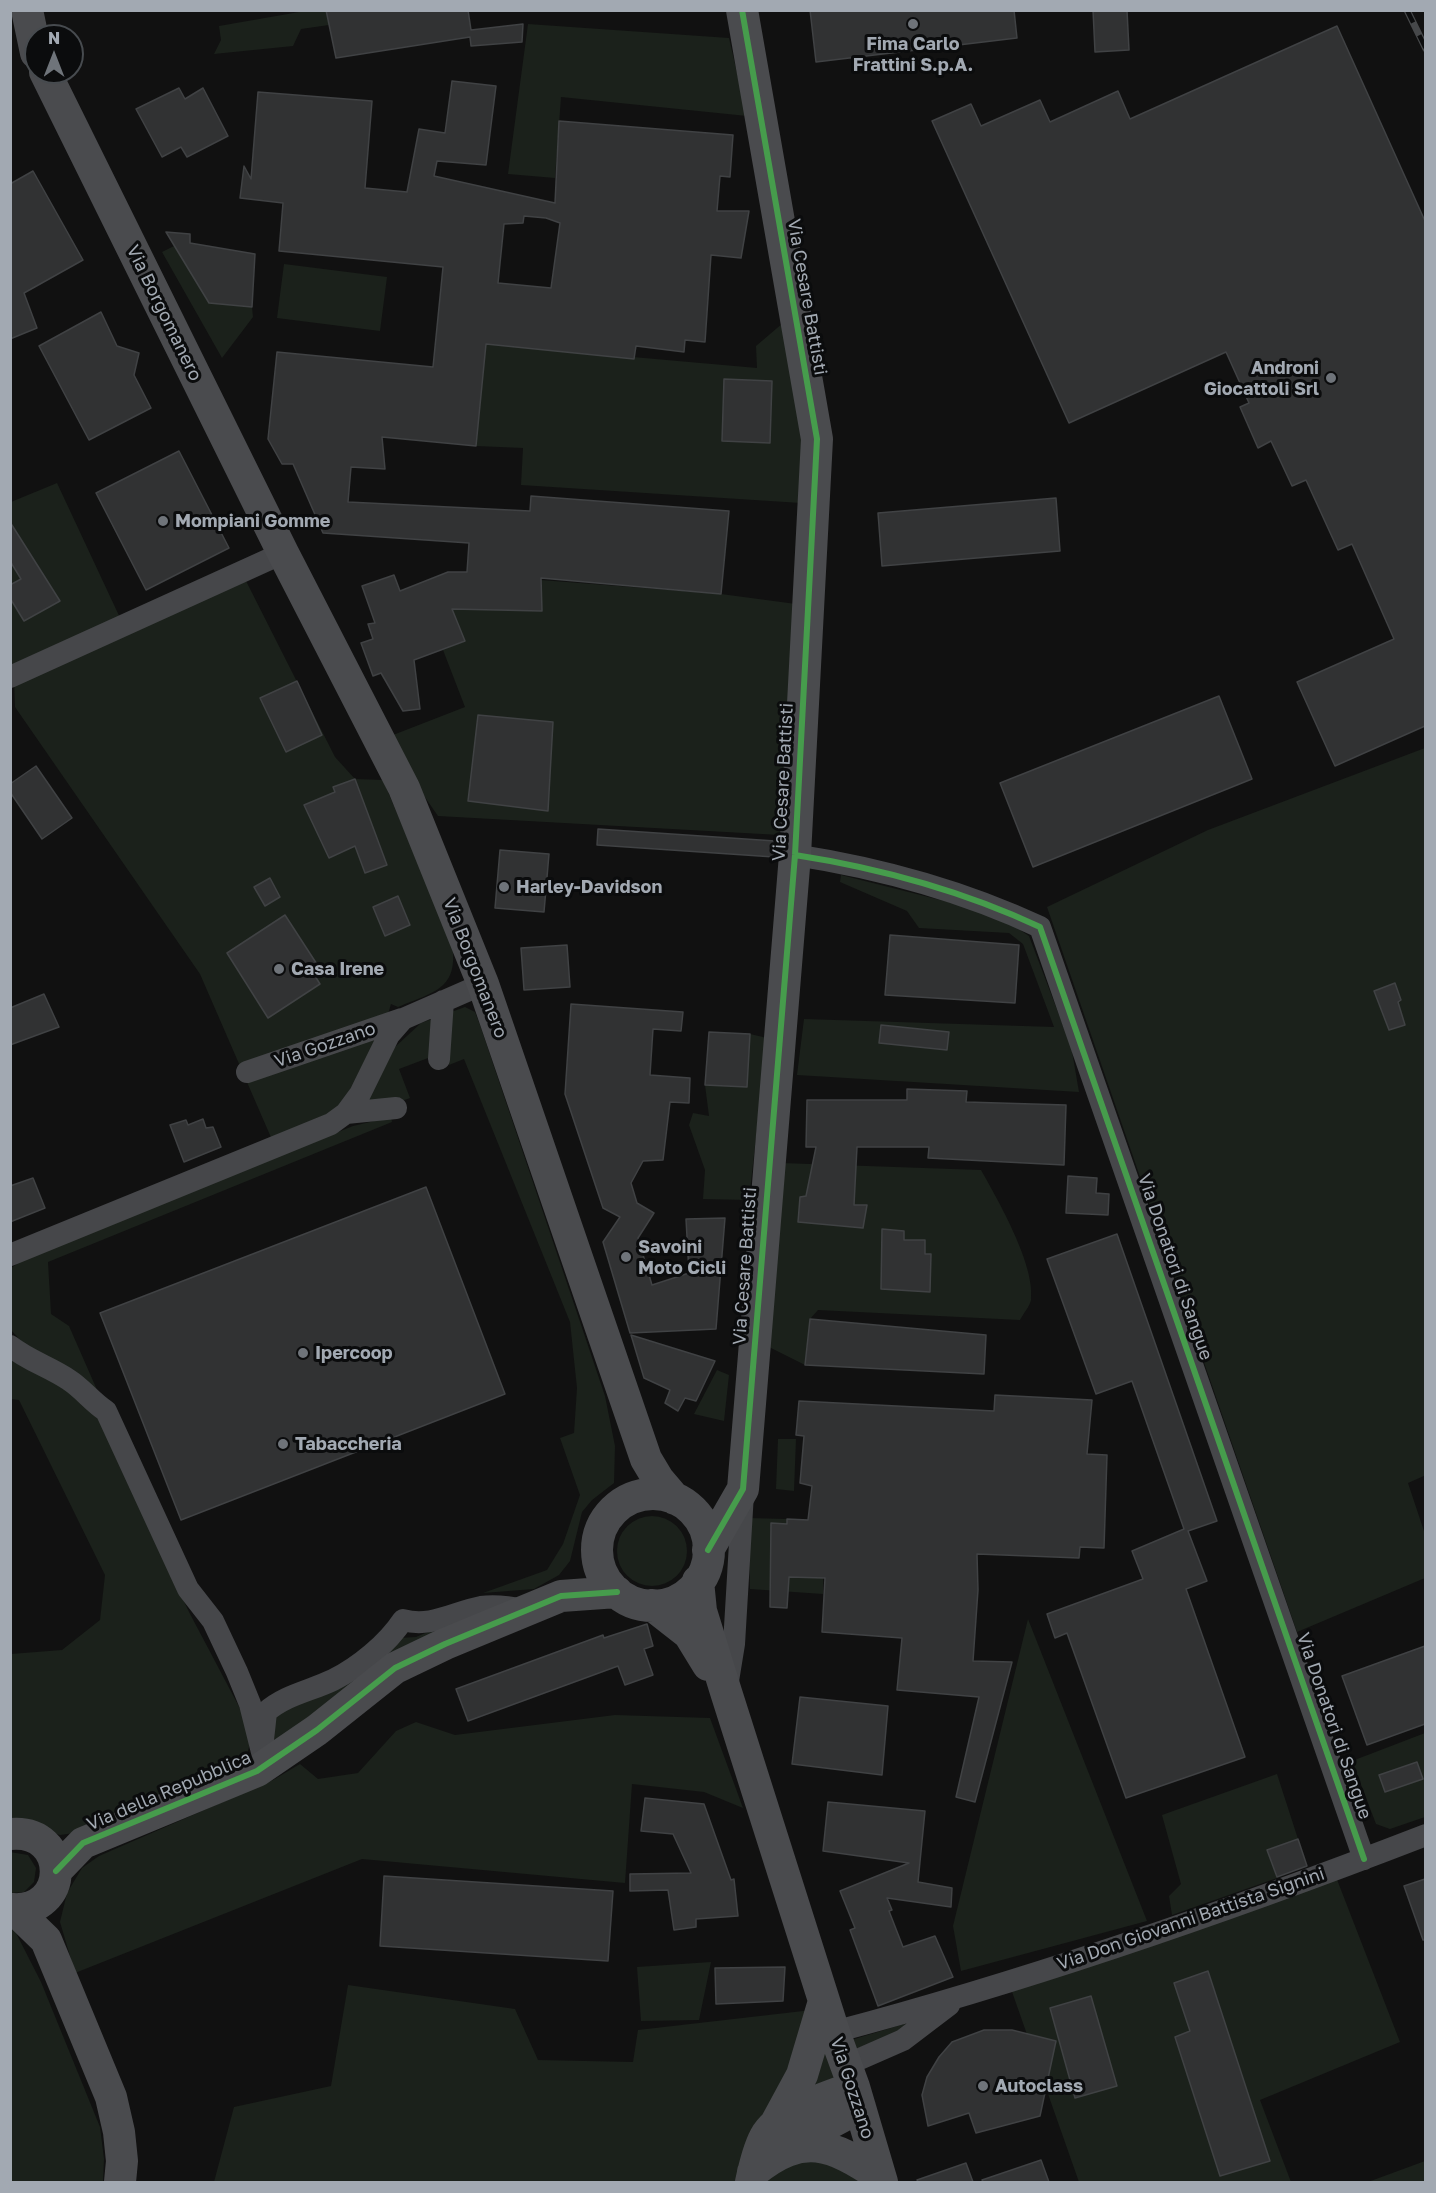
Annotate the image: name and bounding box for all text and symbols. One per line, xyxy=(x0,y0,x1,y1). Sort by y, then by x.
marker: Fima Carlo Frattini S.p.A. xyxy=(906,17,920,31)
north arrow xyxy=(24,24,84,84)
text: N xyxy=(48,28,60,48)
place label: Fima Carlo Frattini S.p.A. xyxy=(853,33,973,76)
street label: Via Cesare Battisti xyxy=(783,217,831,377)
street label: Via Borgomanero xyxy=(122,242,206,384)
place label: Androni Giocattoli Srl xyxy=(1204,357,1319,400)
marker: Androni Giocattoli Srl xyxy=(1324,371,1338,385)
place label: Mompiani Gomme xyxy=(175,510,330,532)
marker: Mompiani Gomme xyxy=(156,514,170,528)
street label: Via Cesare Battisti xyxy=(768,702,798,862)
place label: Harley-Davidson xyxy=(516,876,662,898)
marker: Harley-Davidson xyxy=(497,880,511,894)
street label: Via Borgomanero xyxy=(438,895,512,1041)
place label: Casa Irene xyxy=(291,958,384,980)
marker: Casa Irene xyxy=(272,962,286,976)
street label: Via Gozzano xyxy=(272,1018,378,1072)
street label: Via Donatori di Sangue xyxy=(1133,1171,1217,1363)
street label: Via Cesare Battisti xyxy=(729,1186,761,1346)
place label: Savoini Moto Cicli xyxy=(638,1236,726,1278)
marker: Savoini Moto Cicli xyxy=(619,1250,633,1264)
place label: Ipercoop xyxy=(315,1342,393,1364)
marker: Ipercoop xyxy=(296,1346,310,1360)
place label: Tabaccheria xyxy=(295,1433,402,1455)
marker: Tabaccheria xyxy=(276,1437,290,1451)
street label: Via Donatori di Sangue xyxy=(1292,1630,1376,1822)
street label: Via della Repubblica xyxy=(84,1747,254,1835)
street label: Via Don Giovanni Battista Signini xyxy=(1054,1863,1328,1975)
street label: Via Gozzano xyxy=(825,2034,879,2142)
place label: Autoclass xyxy=(995,2075,1083,2097)
marker: Autoclass xyxy=(976,2079,990,2093)

